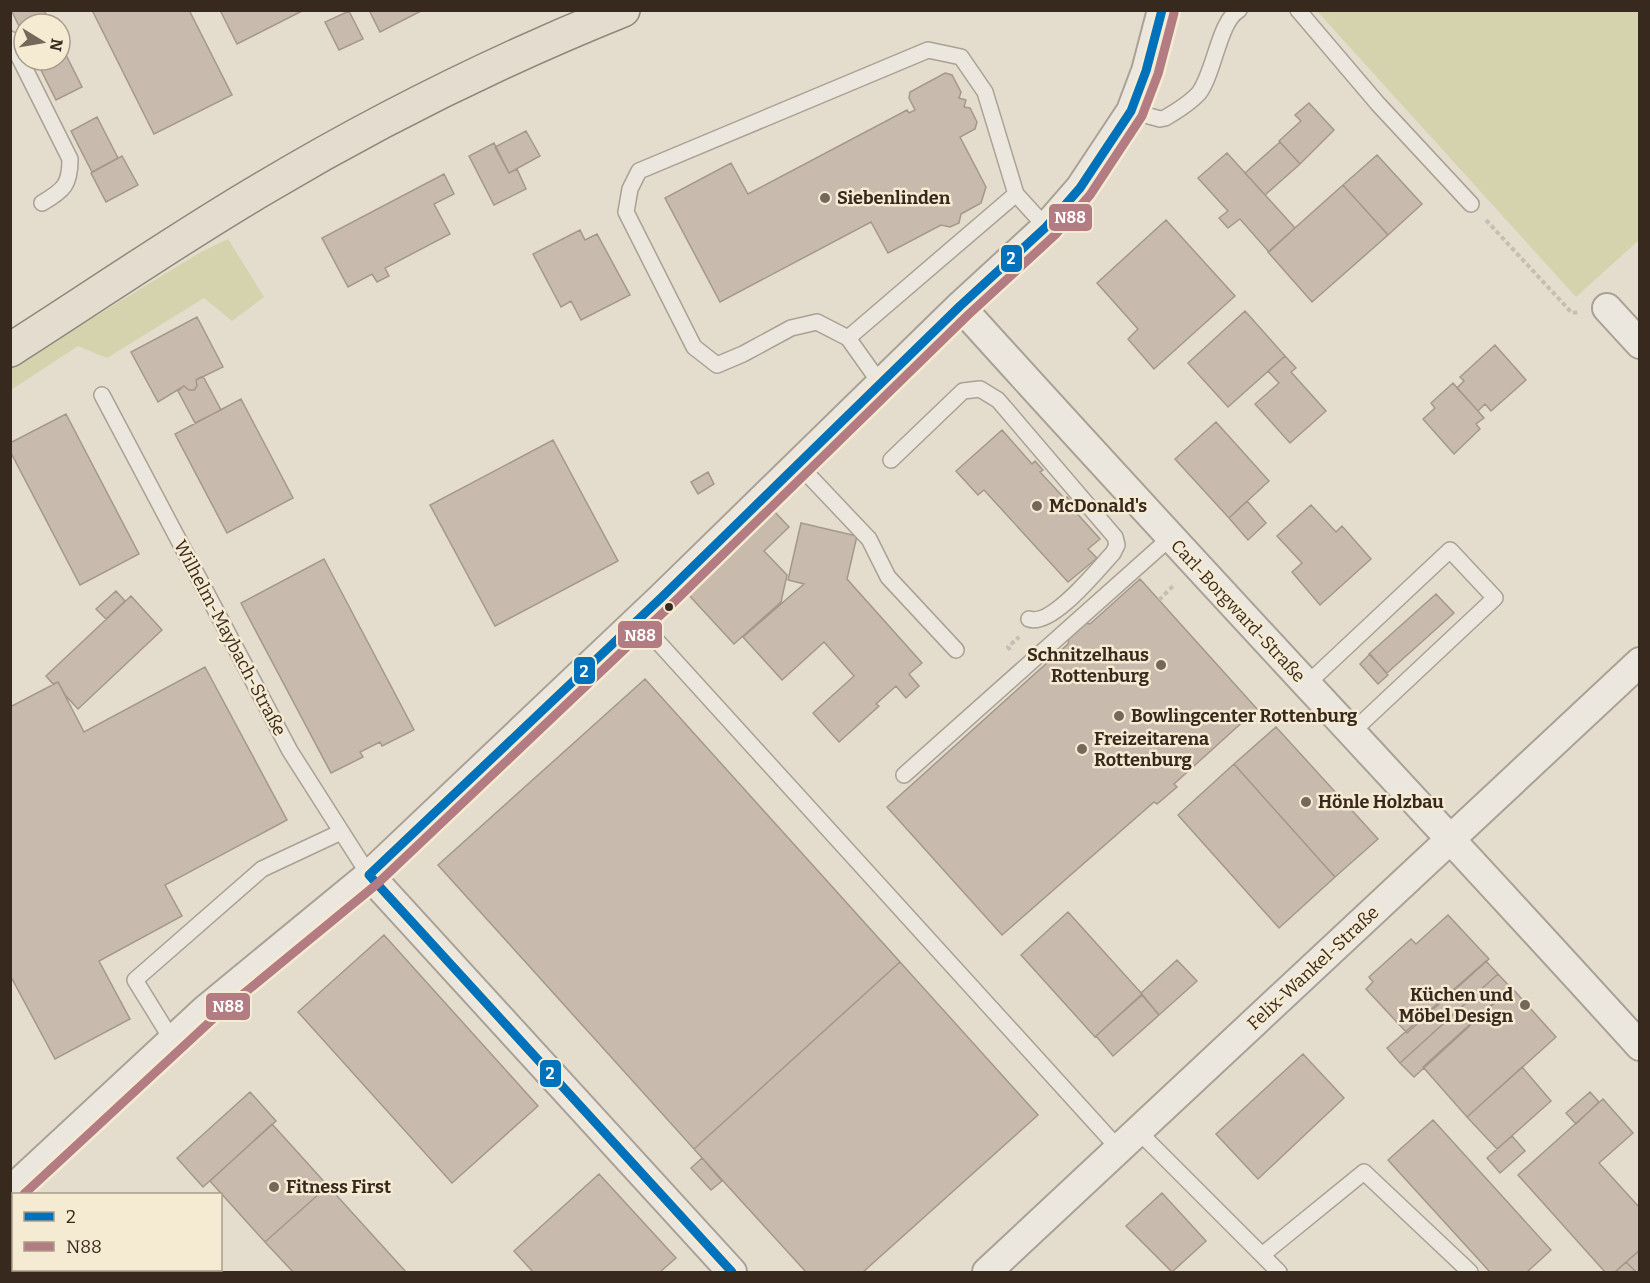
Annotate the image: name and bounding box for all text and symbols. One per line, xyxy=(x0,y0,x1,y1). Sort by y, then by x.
north arrow xyxy=(12,12,72,72)
text: N xyxy=(46,37,67,53)
place label: Siebenlinden xyxy=(837,187,951,209)
marker: Siebenlinden xyxy=(818,191,832,205)
line badge: N88 xyxy=(1048,203,1093,232)
text: N88 xyxy=(1054,208,1086,227)
line badge: 2 xyxy=(1000,244,1023,273)
text: 2 xyxy=(1006,249,1016,268)
place label: McDonald's xyxy=(1049,495,1147,517)
marker: McDonald's xyxy=(1030,499,1044,513)
street label: Carl-Borgward-Straße xyxy=(1166,535,1310,687)
street label: Wilhelm-Maybach-Straße xyxy=(169,536,291,740)
unlabelled marker xyxy=(663,601,675,613)
line badge: N88 xyxy=(617,620,663,649)
text: N88 xyxy=(624,626,656,645)
place label: Schnitzelhaus Rottenburg xyxy=(1027,644,1150,687)
line badge: 2 xyxy=(573,656,596,685)
marker: Schnitzelhaus Rottenburg xyxy=(1154,658,1168,672)
text: 2 xyxy=(579,662,589,681)
place label: Bowlingcenter Rottenburg xyxy=(1131,705,1358,727)
marker: Bowlingcenter Rottenburg xyxy=(1112,709,1126,723)
place label: Freizeitarena Rottenburg xyxy=(1094,728,1209,771)
marker: Freizeitarena Rottenburg xyxy=(1075,742,1089,756)
place label: Hönle Holzbau xyxy=(1318,791,1444,813)
marker: Hönle Holzbau xyxy=(1299,795,1313,809)
street label: Felix-Wankel-Straße xyxy=(1243,901,1383,1035)
place label: Küchen und Möbel Design xyxy=(1399,984,1513,1027)
line badge: N88 xyxy=(205,992,251,1021)
text: N88 xyxy=(212,997,244,1016)
marker: Küchen und Möbel Design xyxy=(1518,998,1532,1012)
line badge: 2 xyxy=(539,1059,562,1088)
text: 2 xyxy=(545,1064,555,1083)
place label: Fitness First xyxy=(286,1176,391,1198)
marker: Fitness First xyxy=(267,1180,281,1194)
legend xyxy=(12,1193,222,1271)
text: 2 xyxy=(66,1206,76,1228)
text: N88 xyxy=(66,1236,102,1258)

